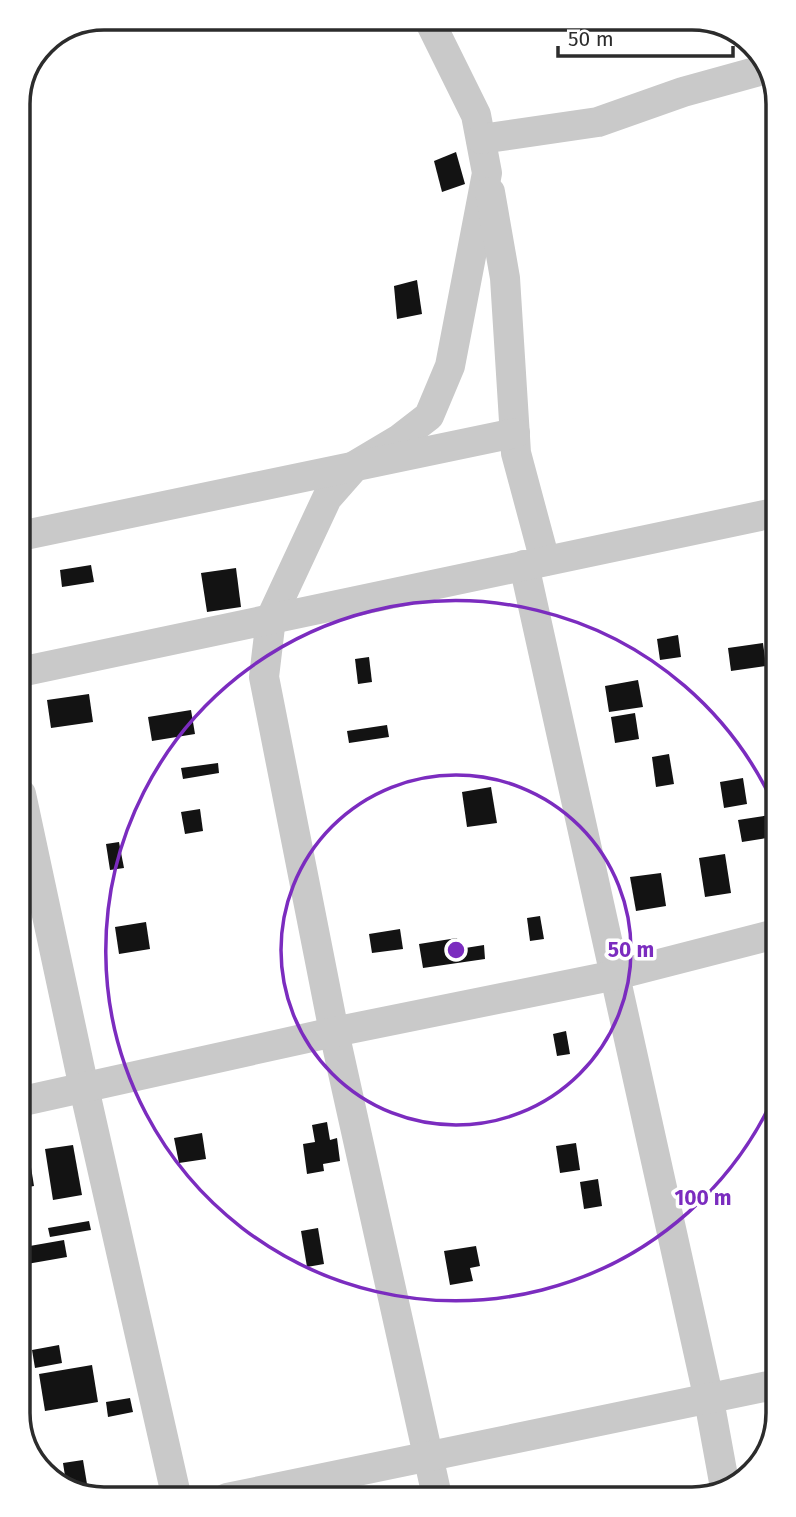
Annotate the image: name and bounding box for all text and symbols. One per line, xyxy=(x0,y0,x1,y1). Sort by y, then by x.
scale bar xyxy=(558,14,733,58)
text: 50 m xyxy=(568,26,614,52)
text: 50 m xyxy=(608,937,654,963)
centre of rings xyxy=(444,938,468,962)
text: 100 m xyxy=(674,1185,732,1211)

